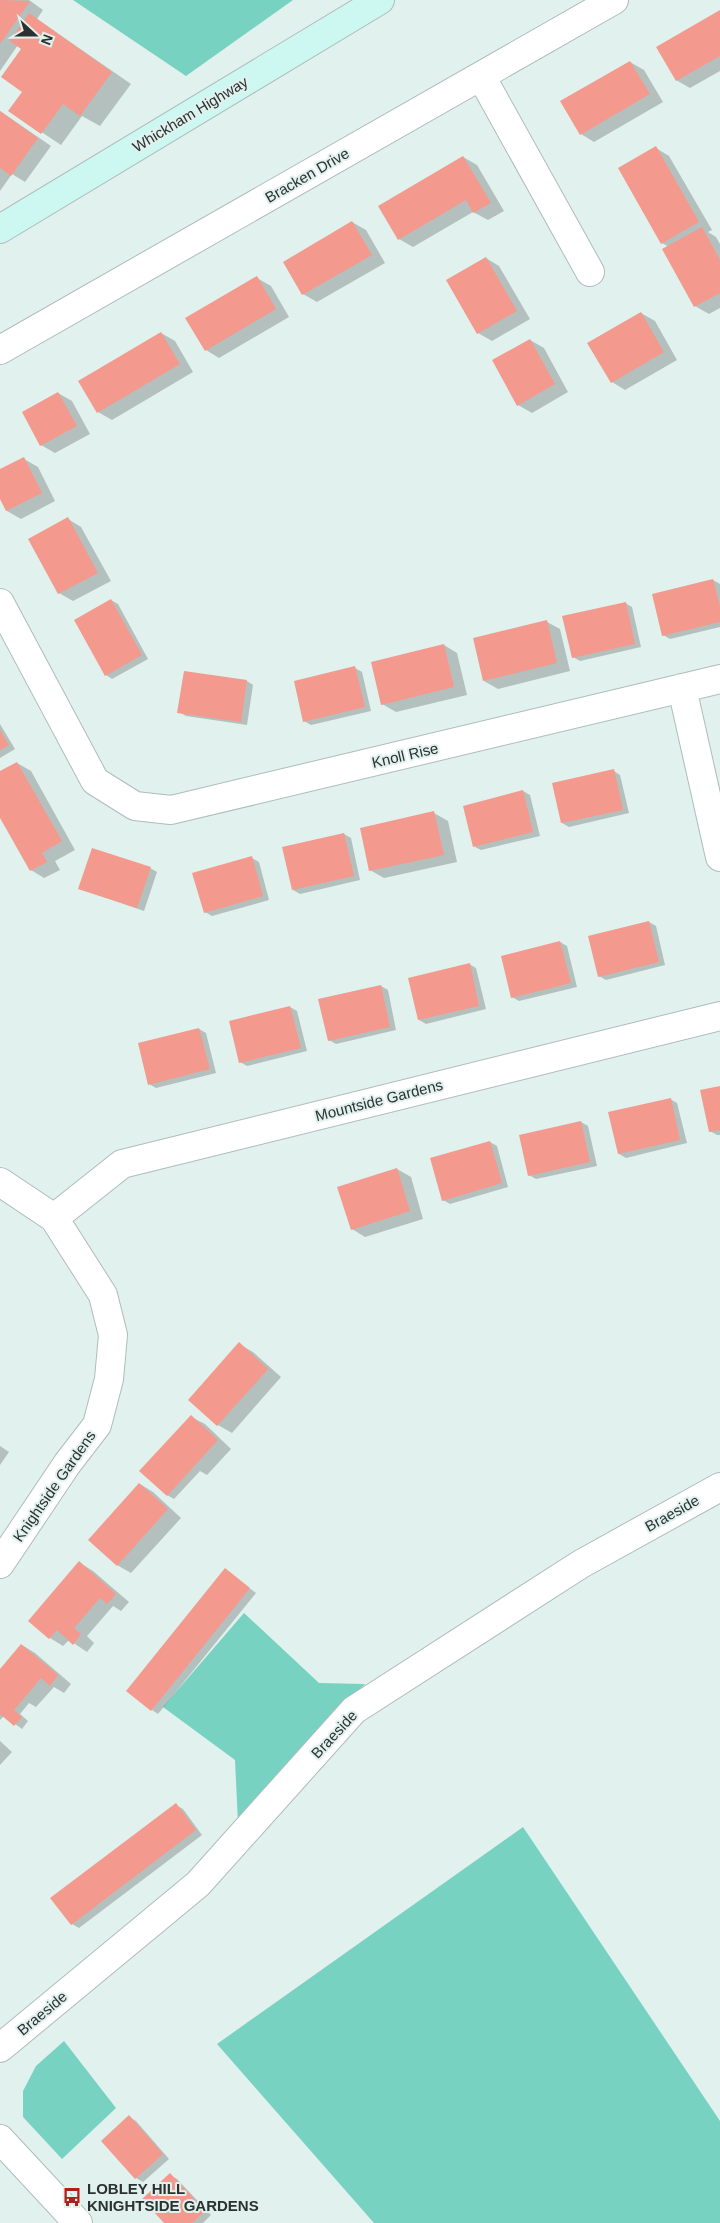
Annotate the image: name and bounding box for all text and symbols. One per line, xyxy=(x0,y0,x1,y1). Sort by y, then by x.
north arrow xyxy=(10,10,60,60)
text: N xyxy=(38,32,56,47)
street label: Whickham Highway xyxy=(129,73,251,155)
street label: Bracken Drive xyxy=(262,144,352,206)
street label: Knoll Rise xyxy=(370,739,440,771)
street label: Mountside Gardens xyxy=(313,1076,445,1124)
street label: Knightside Gardens xyxy=(9,1427,99,1545)
street label: Braeside xyxy=(642,1491,702,1535)
street label: Braeside xyxy=(308,1707,360,1761)
street label: Braeside xyxy=(14,1987,70,2039)
place label: LOBLEY HILL KNIGHTSIDE GARDENS xyxy=(87,2180,259,2214)
bus stop icon: LOBLEY HILL KNIGHTSIDE GARDENS xyxy=(61,2186,83,2208)

